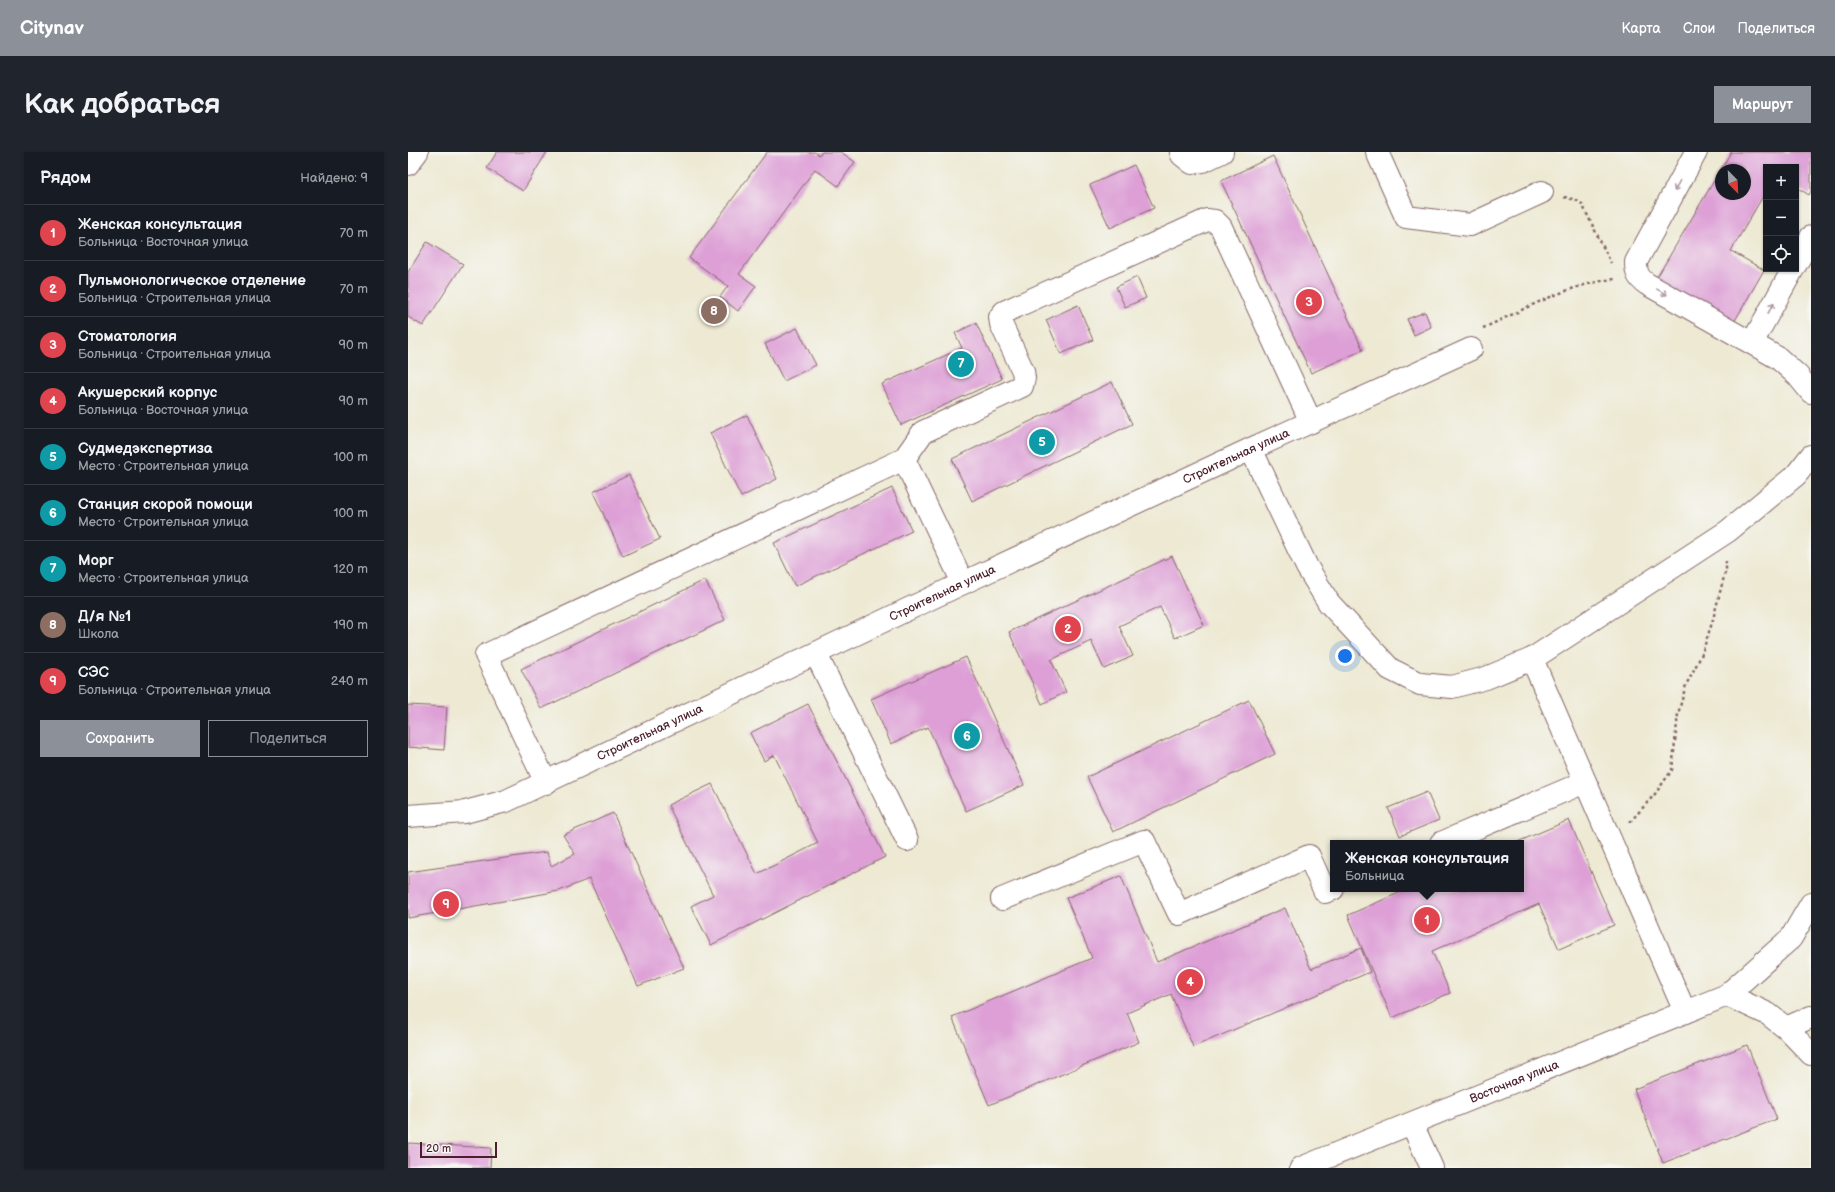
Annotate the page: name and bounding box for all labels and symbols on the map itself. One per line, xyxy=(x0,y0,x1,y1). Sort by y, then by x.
north arrow xyxy=(1715,164,1751,200)
one-way arrow xyxy=(1673,180,1680,192)
pin: 3 xyxy=(1296,287,1322,317)
one-way arrow xyxy=(1656,289,1668,297)
pin: 8 xyxy=(701,296,727,326)
one-way arrow xyxy=(1768,303,1776,315)
pin: 7 xyxy=(948,349,974,379)
street label: Строительная улица xyxy=(1180,425,1292,487)
pin: 5 xyxy=(1029,427,1055,457)
street label: Строительная улица xyxy=(887,561,998,625)
pin: 2 xyxy=(1055,614,1081,644)
your location xyxy=(1335,646,1355,666)
street label: Строительная улица xyxy=(594,701,705,764)
pin: 6 xyxy=(954,721,980,751)
pin: 9 xyxy=(433,889,459,919)
pin: 1 xyxy=(1414,905,1440,935)
pin: 4 xyxy=(1177,967,1203,997)
street label: Восточная улица xyxy=(1467,1057,1561,1106)
scale bar xyxy=(420,1140,497,1159)

